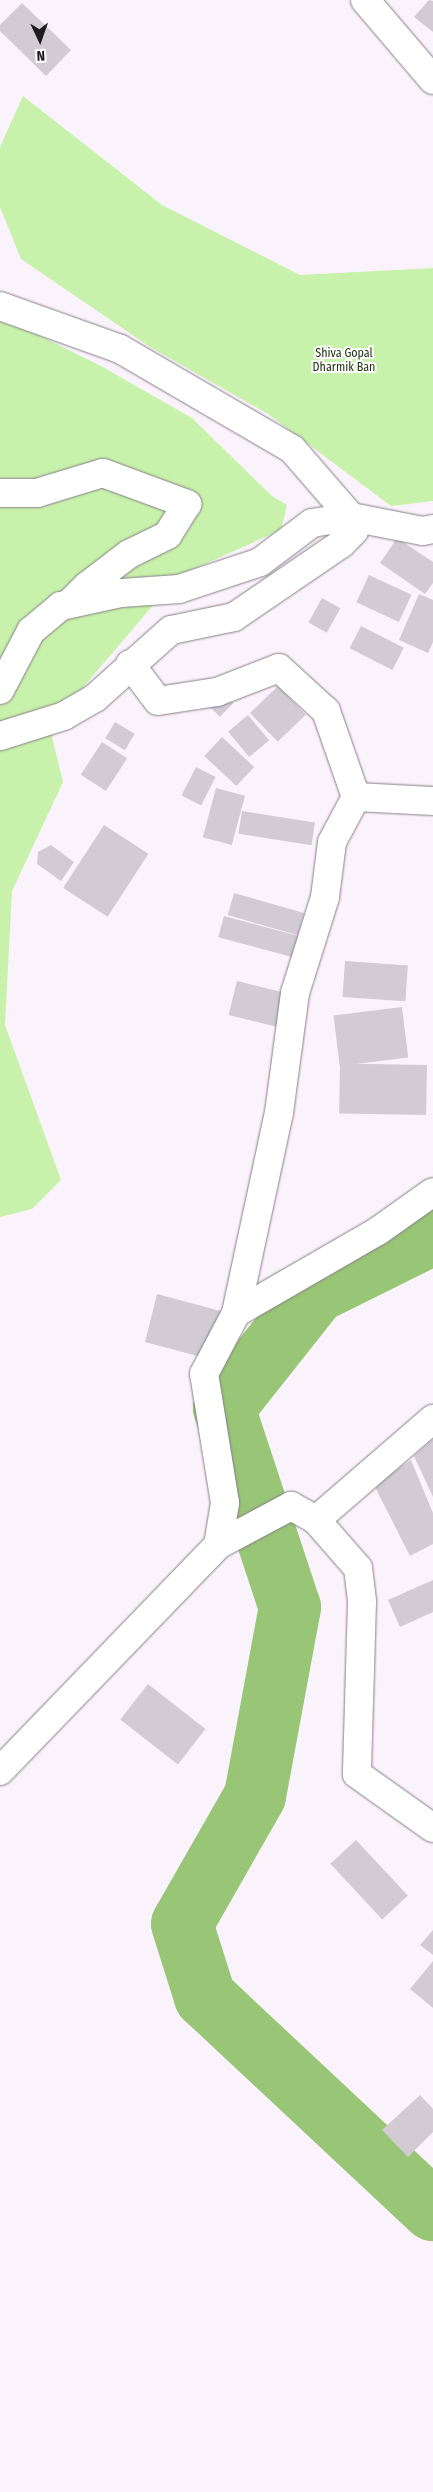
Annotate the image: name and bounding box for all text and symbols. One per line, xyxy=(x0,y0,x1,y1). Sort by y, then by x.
north arrow xyxy=(15,15,65,65)
text: N xyxy=(36,47,45,64)
park label: Shiva Gopal Dharmik Ban xyxy=(313,347,375,375)

